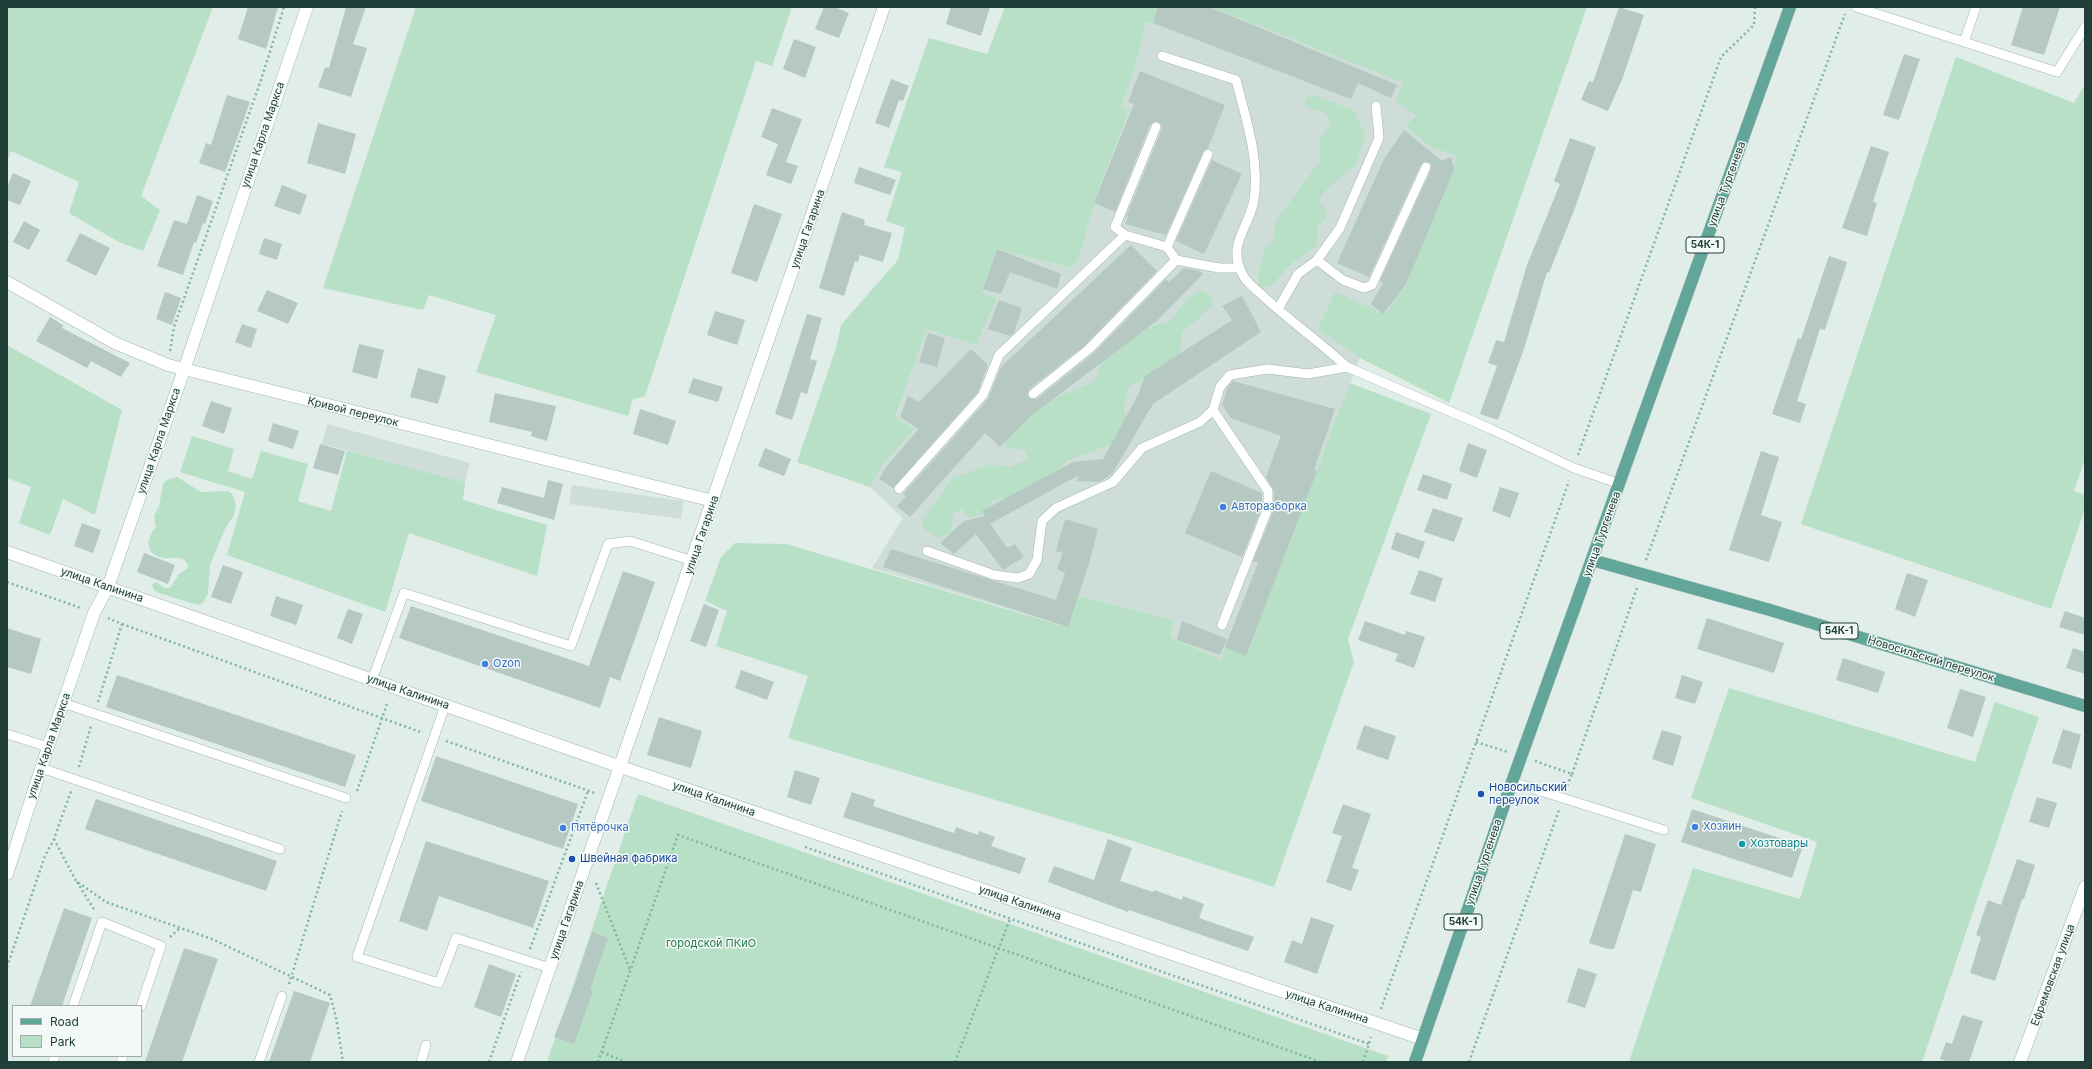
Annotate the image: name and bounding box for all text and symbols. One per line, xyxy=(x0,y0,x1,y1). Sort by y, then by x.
street label: улица Карла Маркса xyxy=(239,80,287,190)
street label: улица Тургенева xyxy=(1705,139,1749,229)
street label: улица Гагарина xyxy=(788,188,828,270)
road number: 54К-1 xyxy=(1686,237,1724,253)
street label: улица Карла Маркса xyxy=(135,386,183,496)
street label: Кривой переулок xyxy=(306,394,400,430)
street label: улица Тургенева xyxy=(1580,489,1624,579)
street label: улица Гагарина xyxy=(682,494,722,576)
place label: Авторазборка xyxy=(1231,500,1307,514)
marker: Авторазборка xyxy=(1218,502,1228,512)
street label: улица Калинина xyxy=(59,565,145,605)
road number: 54К-1 xyxy=(1820,623,1858,639)
street label: Новосильский переулок xyxy=(1866,633,1996,685)
place label: Ozon xyxy=(493,657,520,671)
marker: Ozon xyxy=(480,659,490,669)
street label: улица Калинина xyxy=(365,672,451,712)
street label: улица Карла Маркса xyxy=(25,691,73,801)
street label: улица Калинина xyxy=(671,779,757,819)
place label: Новосильский переулок xyxy=(1489,781,1567,807)
marker: Новосильский переулок xyxy=(1476,789,1486,799)
street label: улица Тургенева xyxy=(1463,817,1505,907)
place label: Хозяин xyxy=(1703,820,1741,834)
place label: Пятёрочка xyxy=(571,821,629,835)
marker: Хозяин xyxy=(1690,822,1700,832)
marker: Пятёрочка xyxy=(558,823,568,833)
place label: Хозтовары xyxy=(1750,837,1808,851)
marker: Хозтовары xyxy=(1737,839,1747,849)
place label: Швейная фабрика xyxy=(580,852,677,866)
marker: Швейная фабрика xyxy=(567,854,577,864)
street label: улица Гагарина xyxy=(547,879,587,961)
street label: улица Калинина xyxy=(977,883,1063,923)
road number: 54К-1 xyxy=(1444,914,1482,930)
street label: Ефремовская улица xyxy=(2028,922,2078,1028)
park label: городской ПКиО xyxy=(666,937,756,951)
street label: улица Калинина xyxy=(1284,987,1370,1027)
legend xyxy=(12,1005,142,1057)
text: Road xyxy=(50,1014,79,1029)
text: Park xyxy=(50,1034,76,1049)

